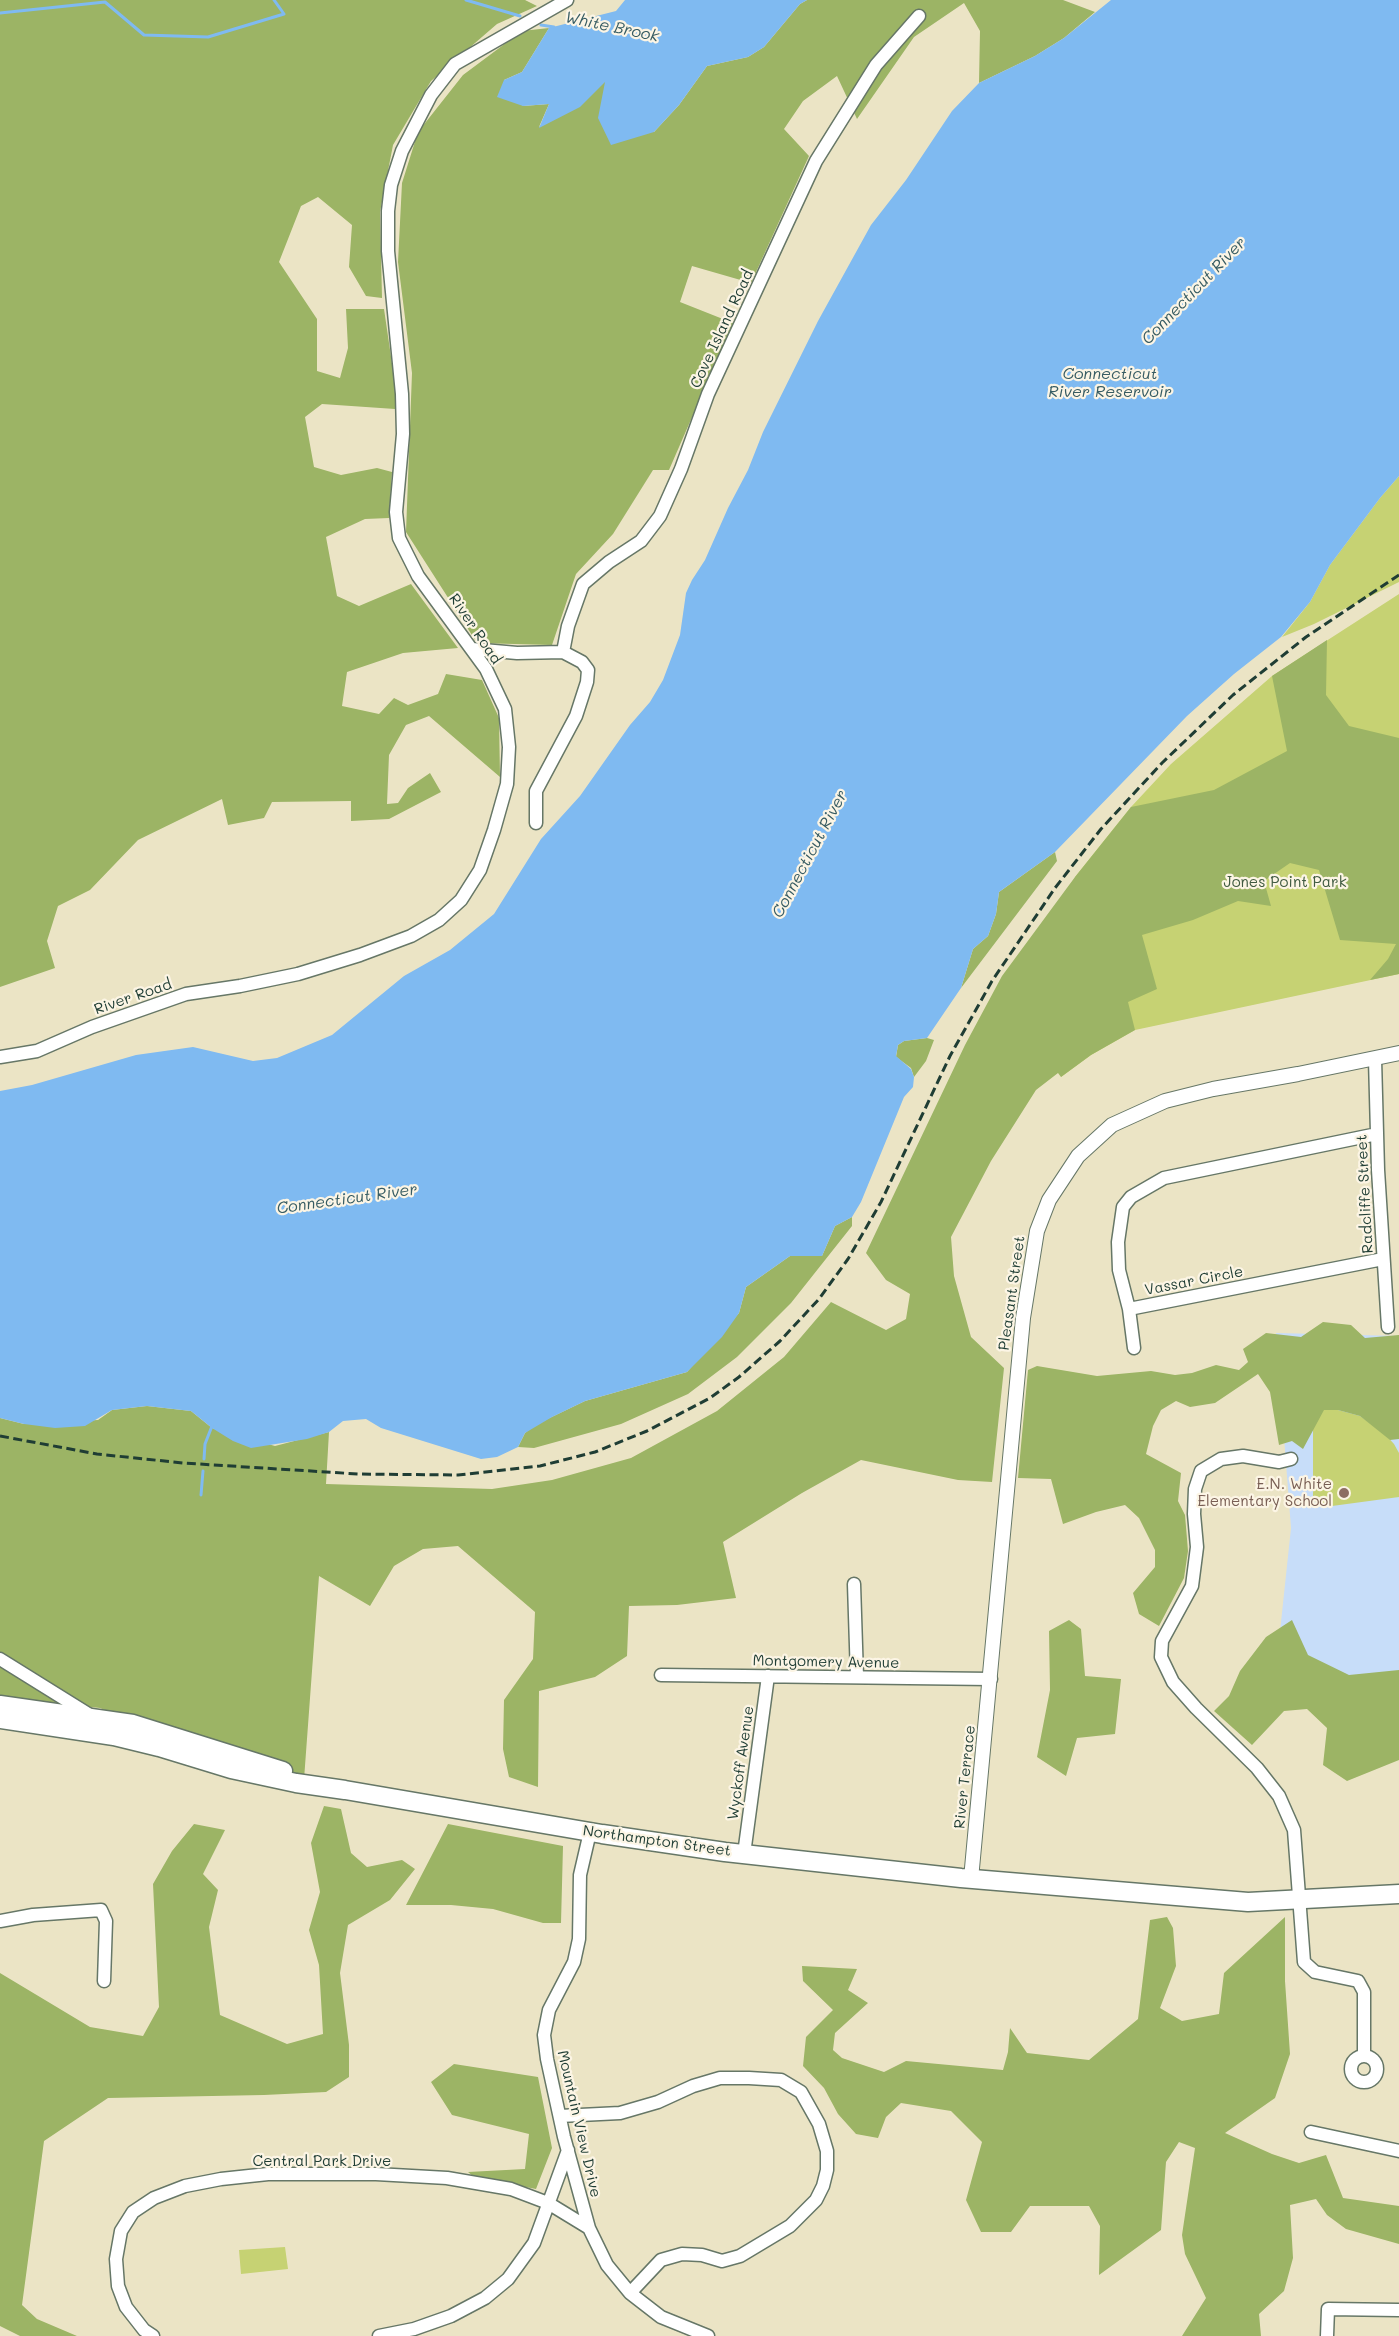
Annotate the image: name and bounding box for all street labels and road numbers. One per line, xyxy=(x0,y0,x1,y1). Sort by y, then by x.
street label: Cove Island Road xyxy=(687,267,757,391)
street label: River Road xyxy=(445,590,505,668)
street label: River Road xyxy=(92,975,174,1019)
street label: Radcliffe Street xyxy=(1353,1134,1377,1254)
street label: Pleasant Street xyxy=(995,1234,1029,1352)
street label: Vassar Circle xyxy=(1143,1263,1245,1299)
street label: Montgomery Avenue xyxy=(753,1652,899,1672)
street label: Wyckoff Avenue xyxy=(724,1705,758,1821)
street label: River Terrace xyxy=(951,1724,979,1830)
street label: Northampton Street xyxy=(582,1822,732,1860)
street label: Mountain View Drive xyxy=(553,2049,605,2199)
street label: Central Park Drive xyxy=(253,2152,391,2170)

